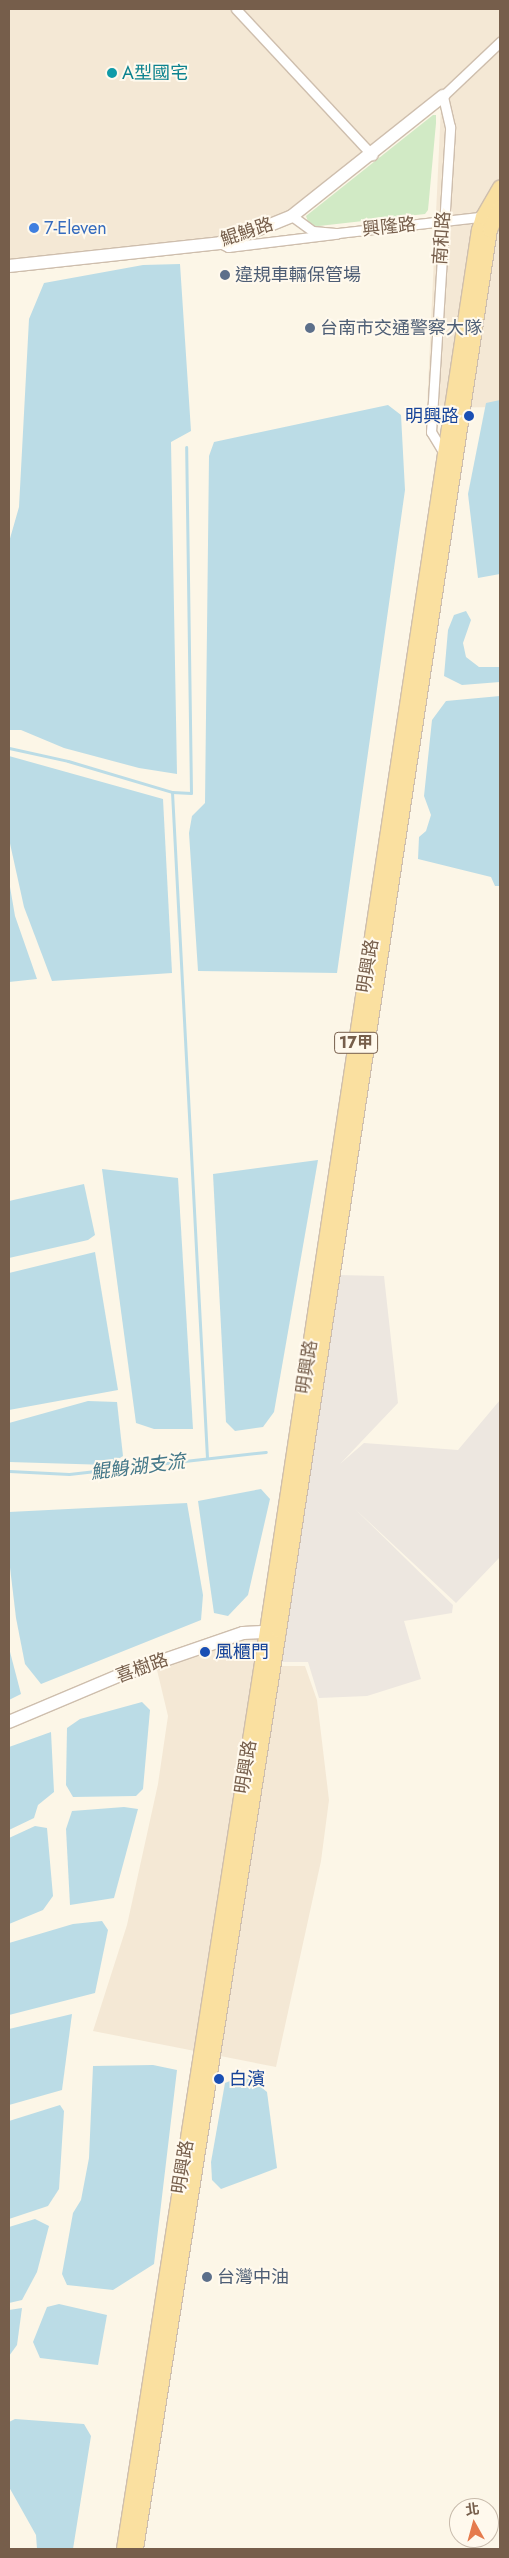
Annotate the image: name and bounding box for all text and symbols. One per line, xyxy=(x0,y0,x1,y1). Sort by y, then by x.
place label: A型國宅 xyxy=(122,62,188,84)
marker: A型國宅 xyxy=(106,67,118,79)
street label: 南和路 xyxy=(429,210,455,266)
street label: 鯤鯓路 xyxy=(218,213,276,251)
street label: 興隆路 xyxy=(361,213,417,241)
place label: 7-Eleven xyxy=(44,217,107,239)
marker: 7-Eleven xyxy=(28,222,40,234)
place label: 違規車輛保管場 xyxy=(235,264,361,286)
marker: 違規車輛保管場 xyxy=(219,269,231,281)
place label: 台南市交通警察大隊 xyxy=(320,317,482,339)
marker: 台南市交通警察大隊 xyxy=(304,322,316,334)
place label: 明興路 xyxy=(405,405,459,427)
marker: 明興路 xyxy=(463,410,475,422)
street label: 明興路 xyxy=(353,938,383,994)
road number: 17甲 xyxy=(334,1030,378,1056)
street label: 明興路 xyxy=(292,1339,322,1395)
water label: 鯤鯓湖支流 xyxy=(89,1450,187,1484)
place label: 風櫃門 xyxy=(215,1641,269,1663)
marker: 風櫃門 xyxy=(199,1646,211,1658)
street label: 喜樹路 xyxy=(113,1649,171,1687)
street label: 明興路 xyxy=(231,1739,261,1795)
place label: 白濱 xyxy=(229,2068,265,2090)
marker: 白濱 xyxy=(213,2073,225,2085)
street label: 明興路 xyxy=(168,2139,198,2195)
place label: 台灣中油 xyxy=(217,2266,289,2288)
marker: 台灣中油 xyxy=(201,2271,213,2283)
north arrow xyxy=(449,2498,499,2548)
text: 北 xyxy=(464,2498,480,2520)

